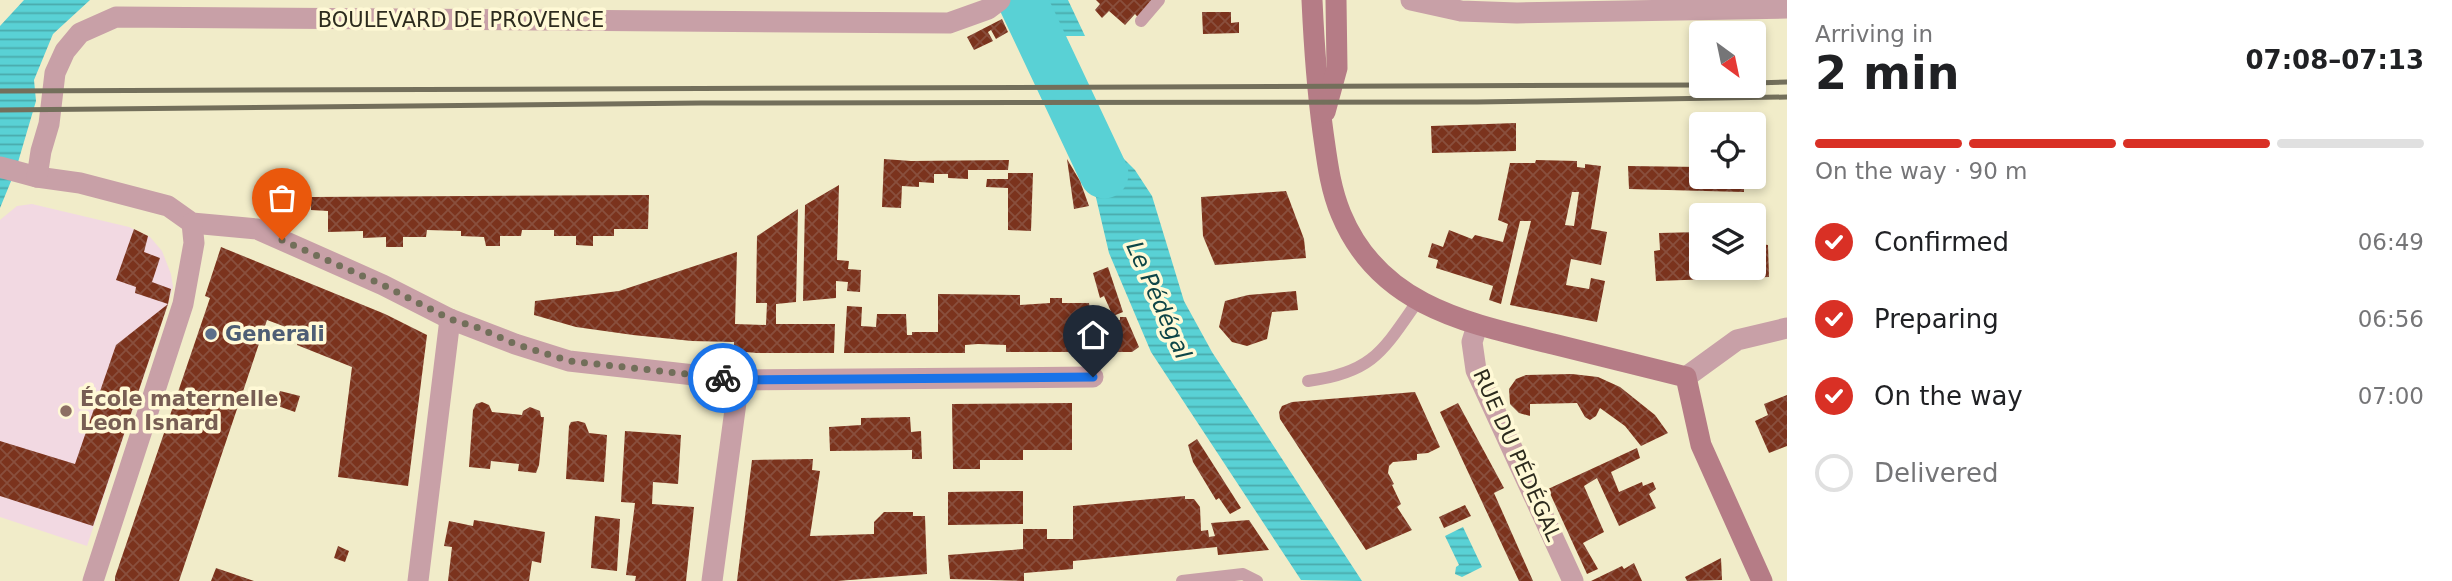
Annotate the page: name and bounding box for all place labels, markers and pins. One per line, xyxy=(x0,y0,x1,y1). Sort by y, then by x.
pin xyxy=(252,168,312,240)
pin xyxy=(1063,305,1123,377)
place label: Generali xyxy=(225,322,325,346)
marker: Generali xyxy=(203,326,219,342)
place label: École maternelle Leon Isnard xyxy=(80,386,279,435)
marker: École maternelle Leon Isnard xyxy=(58,403,74,419)

